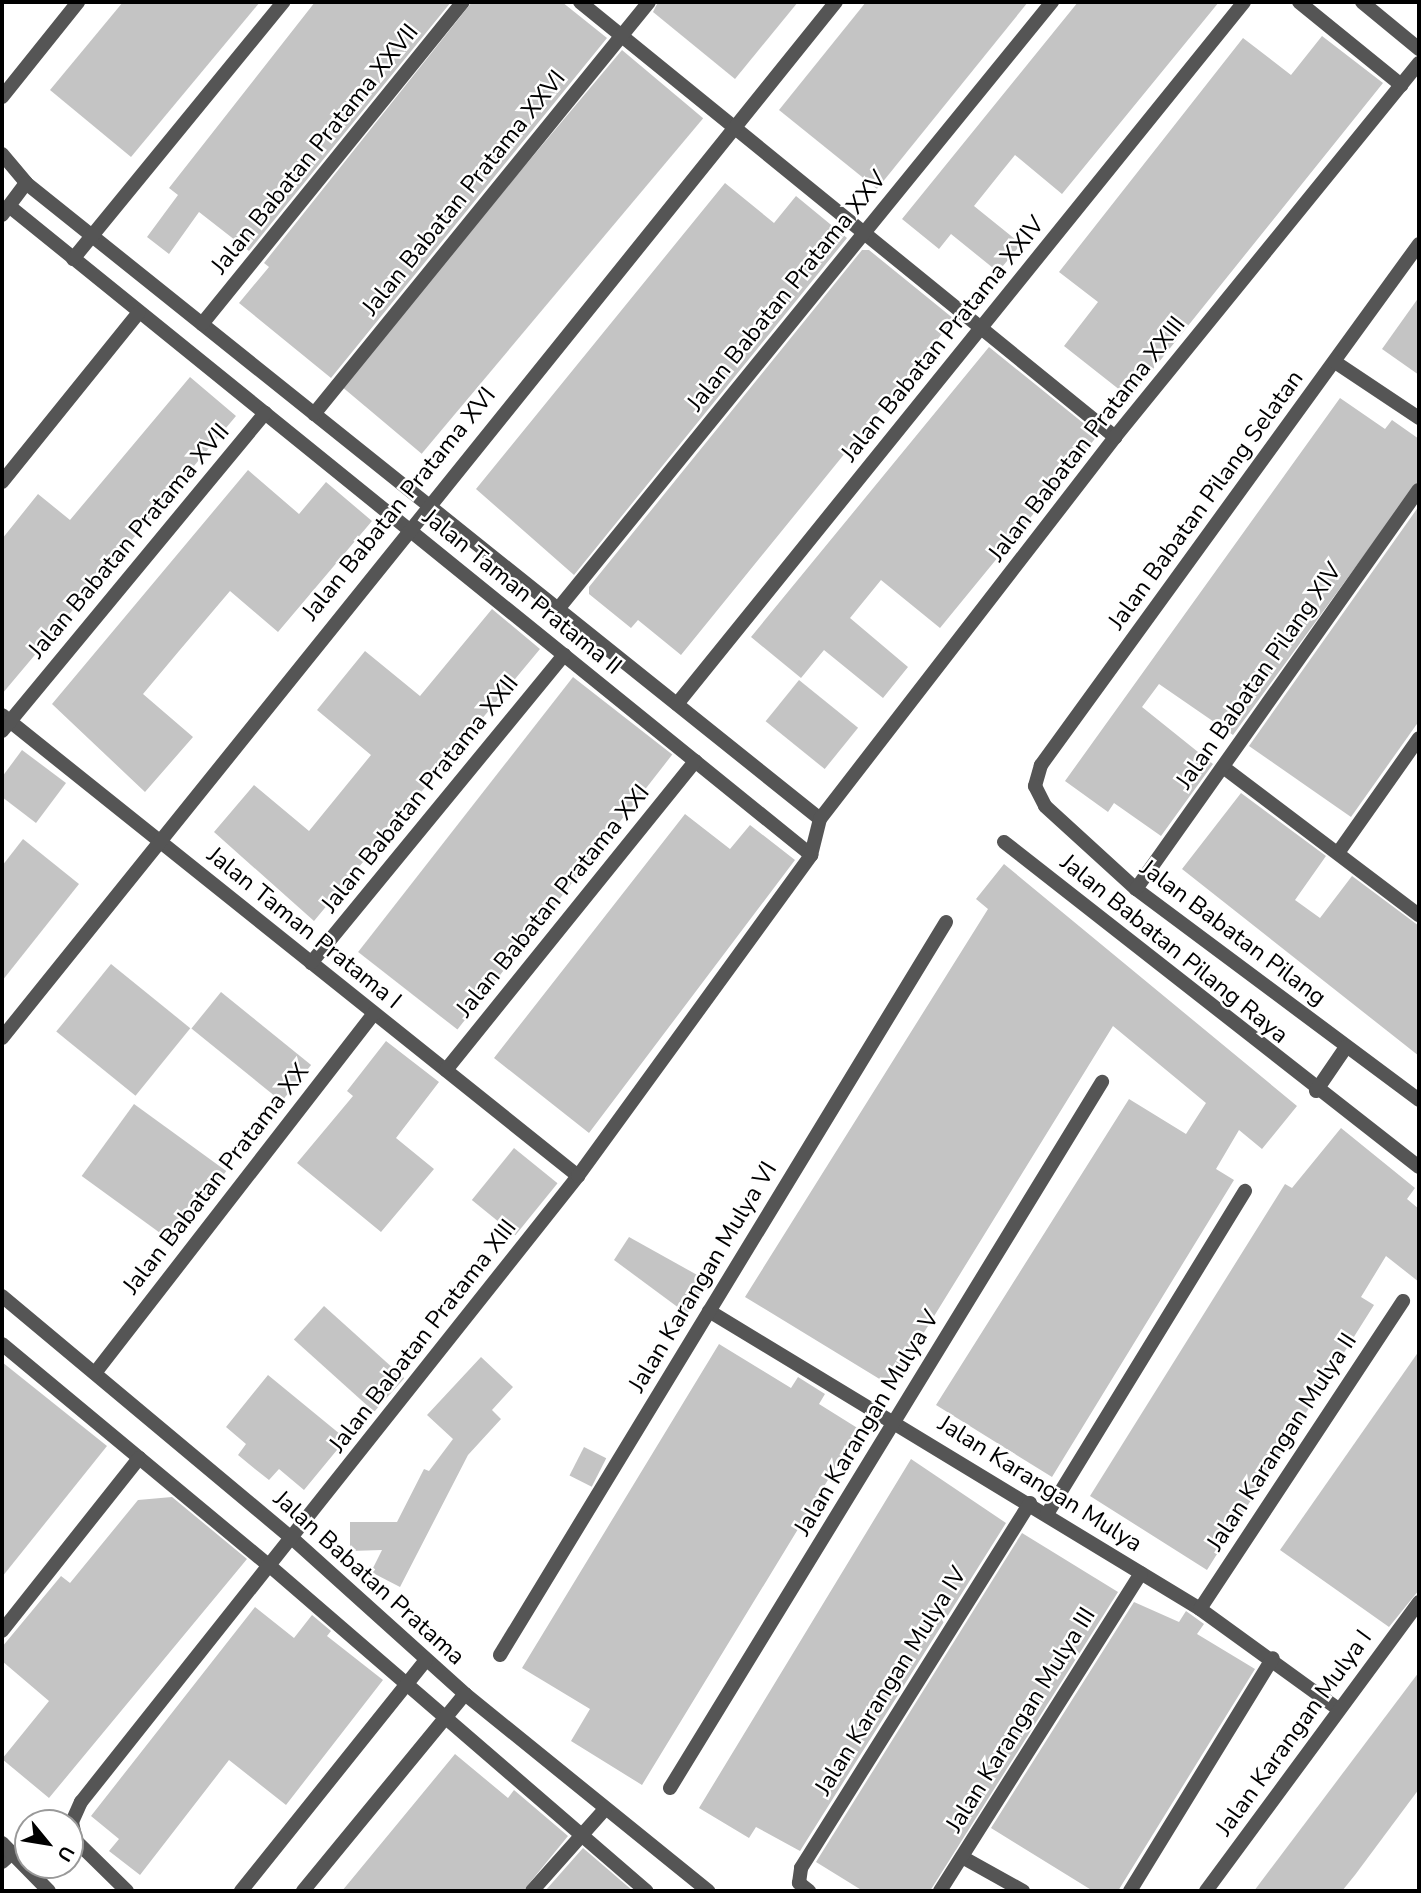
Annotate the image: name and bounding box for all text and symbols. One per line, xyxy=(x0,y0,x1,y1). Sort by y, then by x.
street label: Jalan Babatan Pratama XXVII xyxy=(205,18,425,280)
street label: Jalan Babatan Pratama XXVI xyxy=(356,65,572,321)
street label: Jalan Babatan Pratama XXV xyxy=(681,165,893,417)
street label: Jalan Babatan Pratama XXIV xyxy=(835,211,1051,467)
street label: Jalan Babatan Pratama XXIII xyxy=(982,311,1192,567)
street label: Jalan Babatan Pilang Selatan xyxy=(1102,365,1310,635)
street label: Jalan Babatan Pratama XVI xyxy=(296,382,502,626)
street label: Jalan Babatan Pratama XVII xyxy=(22,418,236,664)
street label: Jalan Taman Pratama II xyxy=(417,503,627,681)
street label: Jalan Babatan Pilang XIV xyxy=(1170,557,1348,795)
street label: Jalan Babatan Pratama XXII xyxy=(315,670,525,918)
street label: Jalan Babatan Pratama XXI xyxy=(450,779,656,1023)
street label: Jalan Taman Pratama I xyxy=(201,841,407,1015)
street label: Jalan Babatan Pilang Raya xyxy=(1054,848,1294,1050)
street label: Jalan Babatan Pilang xyxy=(1134,854,1332,1012)
street label: Jalan Babatan Pratama XX xyxy=(117,1058,315,1300)
street label: Jalan Karangan Mulya VI xyxy=(623,1157,783,1397)
street label: Jalan Babatan Pratama XIII xyxy=(323,1214,523,1458)
street label: Jalan Karangan Mulya V xyxy=(788,1305,946,1541)
street label: Jalan Karangan Mulya II xyxy=(1201,1328,1363,1556)
street label: Jalan Karangan Mulya xyxy=(933,1410,1147,1558)
street label: Jalan Babatan Pratama xyxy=(268,1485,470,1671)
street label: Jalan Karangan Mulya IV xyxy=(809,1562,973,1800)
street label: Jalan Karangan Mulya III xyxy=(940,1602,1102,1838)
street label: Jalan Karangan Mulya I xyxy=(1210,1625,1378,1841)
north arrow xyxy=(14,1809,84,1879)
text: U xyxy=(51,1841,80,1866)

